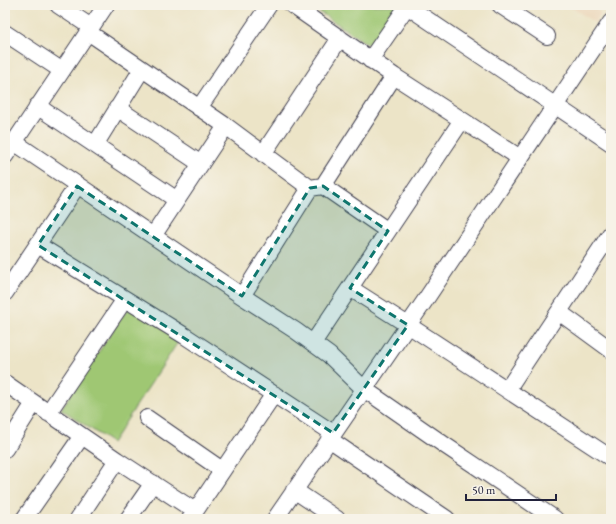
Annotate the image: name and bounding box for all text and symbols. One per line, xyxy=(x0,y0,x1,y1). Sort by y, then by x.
scale bar xyxy=(466,476,556,502)
text: 50 m xyxy=(472,482,496,498)

